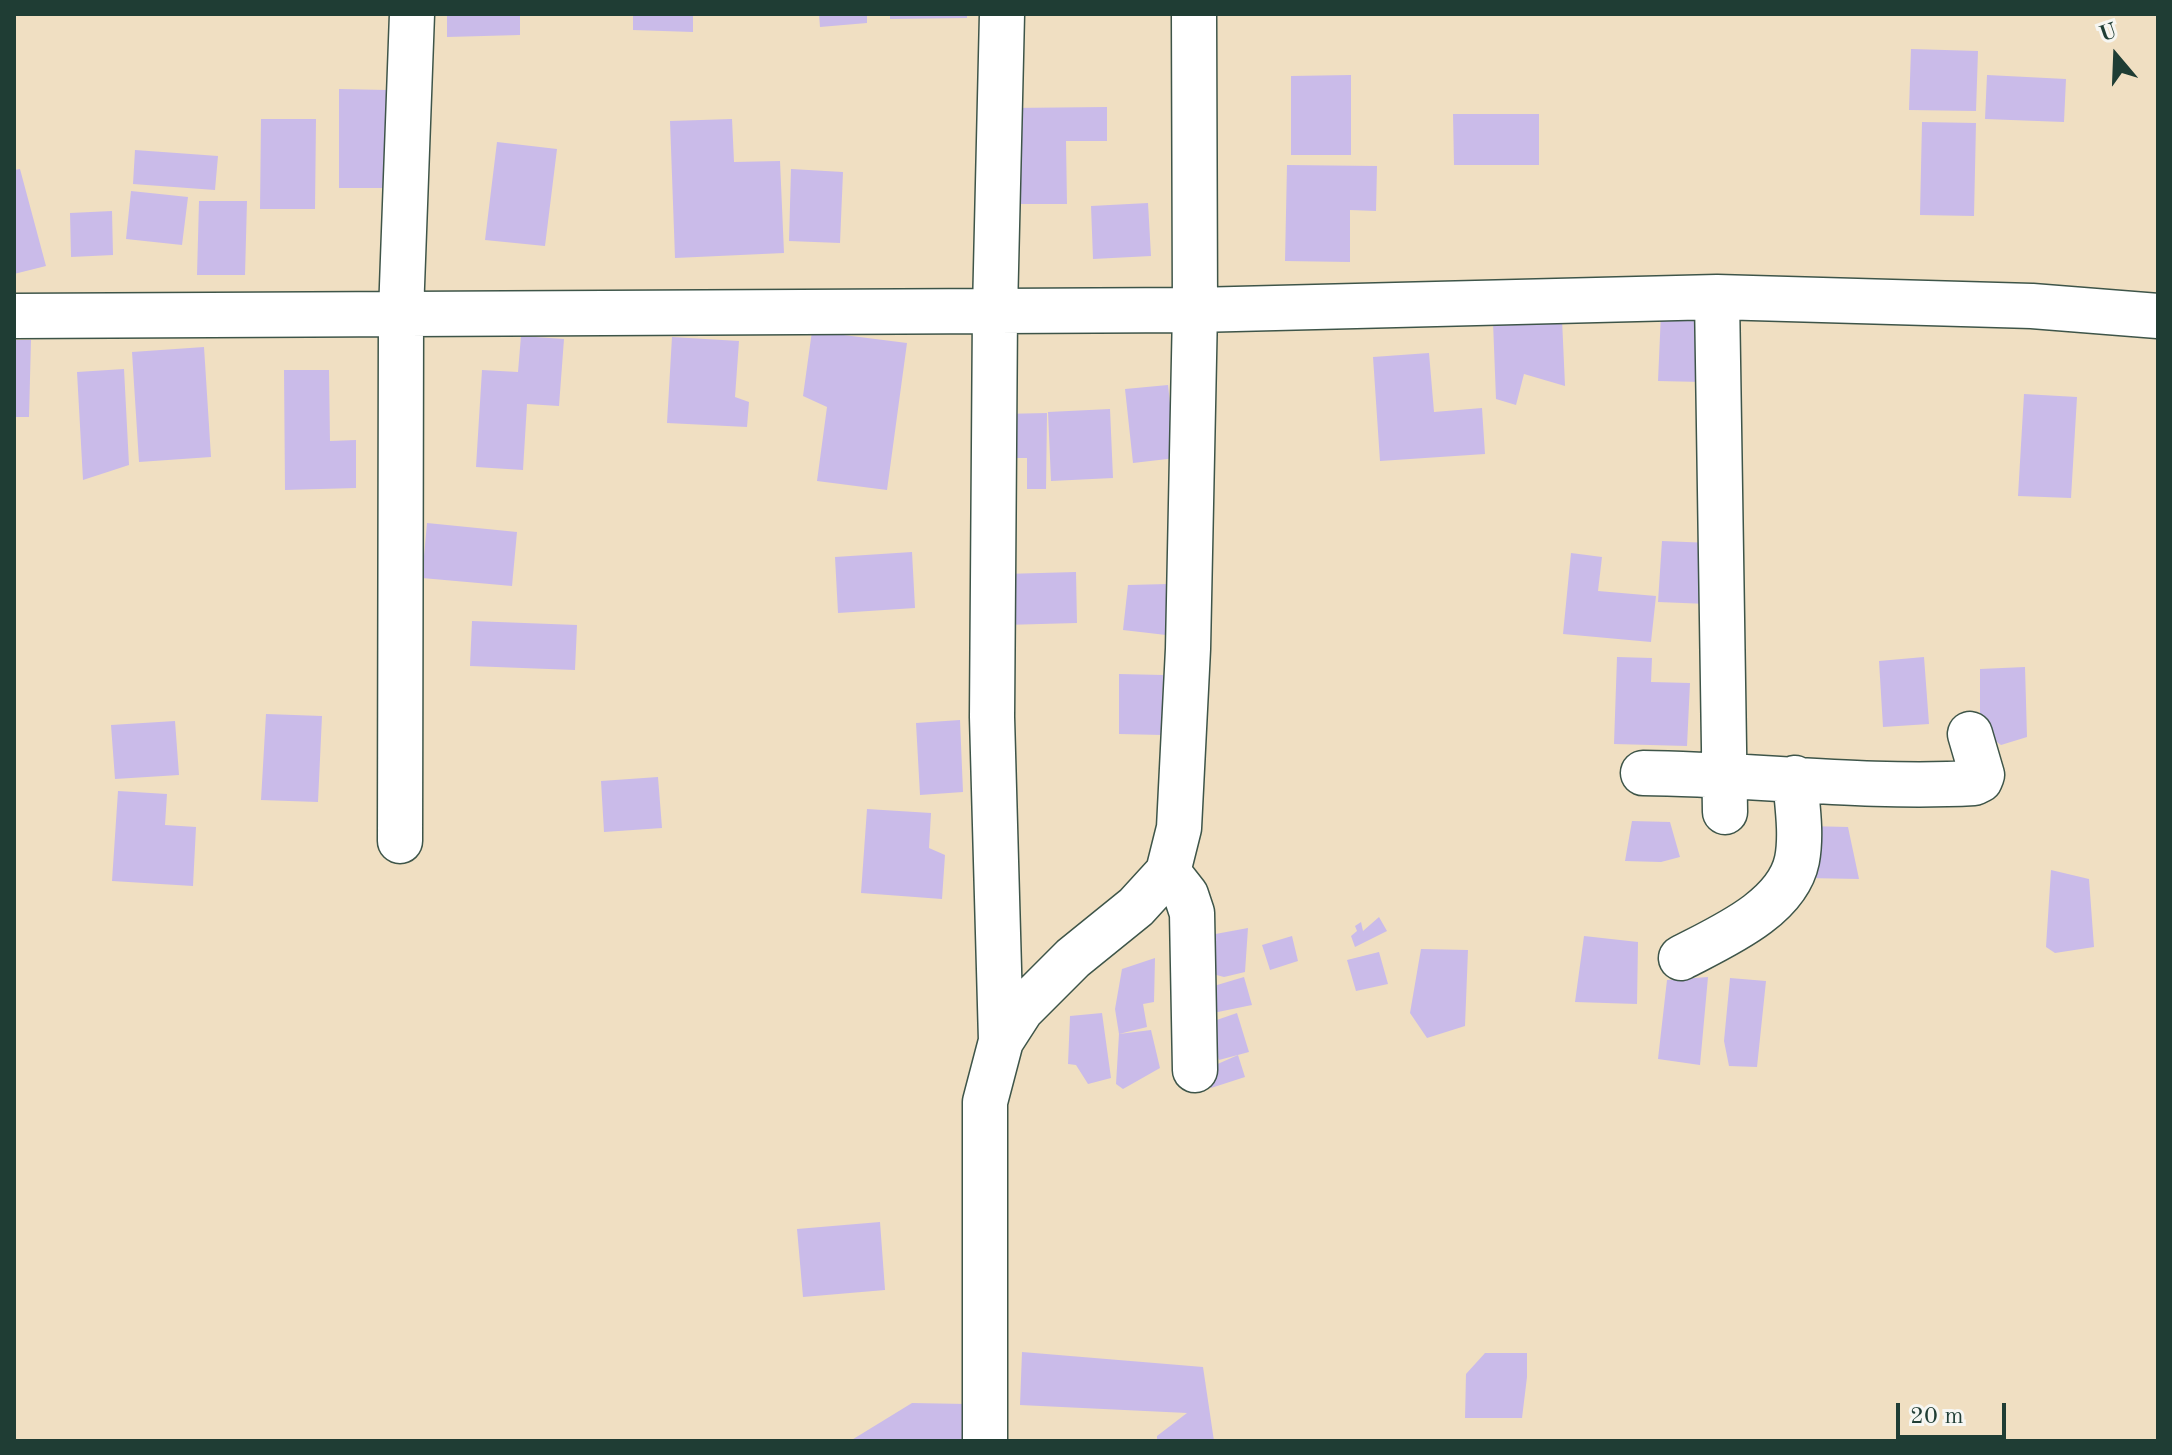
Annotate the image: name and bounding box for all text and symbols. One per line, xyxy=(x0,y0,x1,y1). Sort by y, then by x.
north arrow xyxy=(2076,16,2156,96)
text: U xyxy=(2096,20,2120,47)
scale bar xyxy=(1900,1387,2010,1437)
text: 20 m xyxy=(1910,1405,1964,1429)

